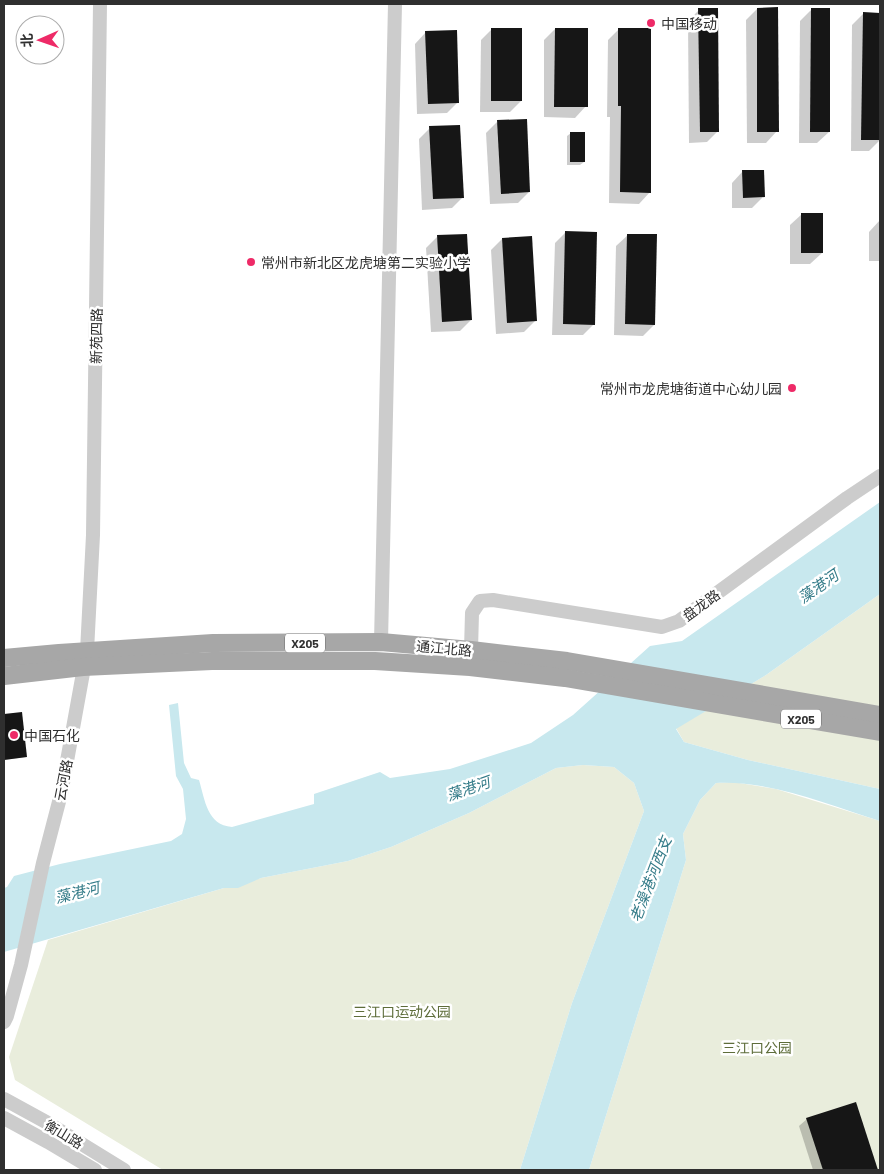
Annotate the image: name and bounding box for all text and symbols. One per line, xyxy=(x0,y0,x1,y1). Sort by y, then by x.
north arrow xyxy=(15,15,65,65)
place label: 中国移动 xyxy=(661,15,717,32)
marker: 中国移动 xyxy=(645,17,657,29)
text: 北 xyxy=(18,33,35,48)
place label: 常州市新北区龙虎塘第二实验小学 xyxy=(261,254,471,271)
marker: 常州市新北区龙虎塘第二实验小学 xyxy=(245,256,257,268)
street label: 新苑四路 xyxy=(87,308,105,364)
place label: 常州市龙虎塘街道中心幼儿园 xyxy=(600,380,782,397)
marker: 常州市龙虎塘街道中心幼儿园 xyxy=(786,382,798,394)
water label: 藻港河 xyxy=(794,564,844,606)
street label: 盘龙路 xyxy=(679,586,723,624)
road number: X205 xyxy=(285,634,325,652)
street label: 通江北路 xyxy=(415,637,473,659)
road number: X205 xyxy=(781,710,821,729)
place label: 中国石化 xyxy=(24,727,80,744)
marker: 中国石化 xyxy=(8,729,20,741)
street label: 云河路 xyxy=(51,758,75,802)
water label: 藻港河 xyxy=(444,771,495,804)
water label: 老澡港河西支 xyxy=(625,832,675,924)
water label: 藻港河 xyxy=(53,877,104,906)
park label: 三江口运动公园 xyxy=(353,1003,451,1020)
park label: 三江口公园 xyxy=(722,1039,792,1056)
street label: 衡山路 xyxy=(42,1116,86,1152)

